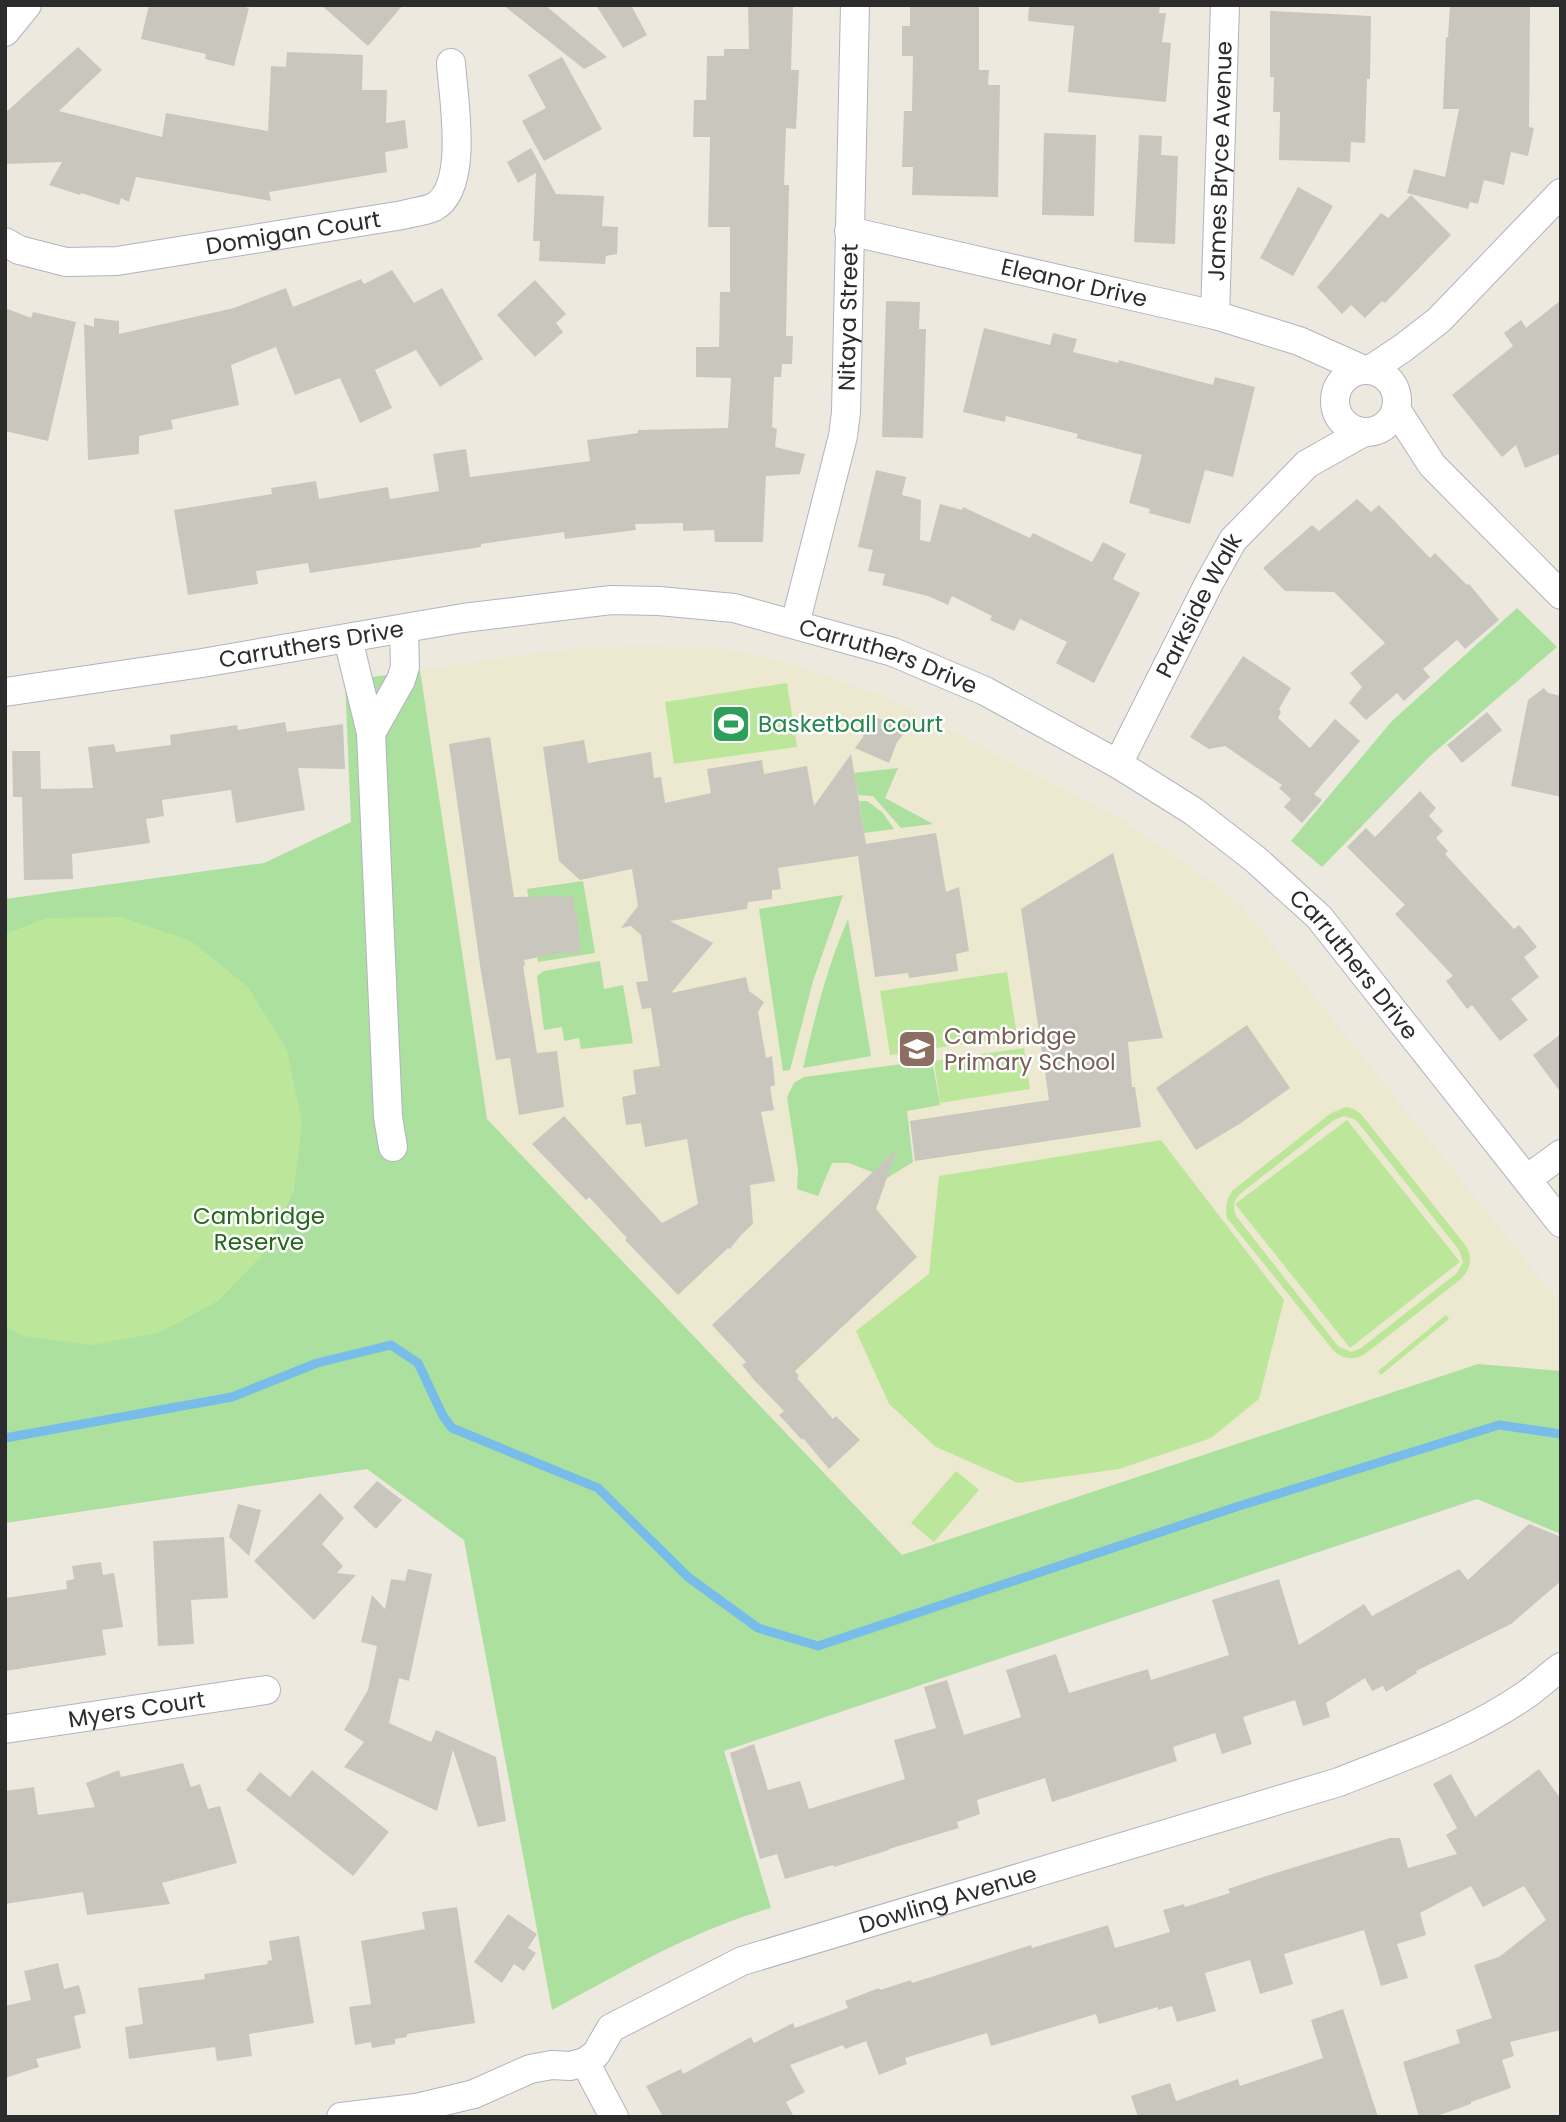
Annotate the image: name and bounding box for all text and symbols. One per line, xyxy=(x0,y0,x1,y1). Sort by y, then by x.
street label: James Bryce Avenue xyxy=(1200,40,1240,282)
street label: Domigan Court xyxy=(203,203,383,262)
street label: Nitaya Street xyxy=(830,243,866,391)
street label: Eleanor Drive xyxy=(998,250,1150,315)
street label: Parkside Walk xyxy=(1148,527,1250,683)
street label: Carruthers Drive xyxy=(795,611,982,702)
street label: Carruthers Drive xyxy=(216,612,406,676)
sports icon: Basketball court xyxy=(710,703,752,745)
place label: Basketball court xyxy=(758,708,943,740)
street label: Carruthers Drive xyxy=(1282,882,1426,1046)
place label: Cambridge Primary School xyxy=(944,1020,1116,1078)
school or university icon: Cambridge Primary School xyxy=(896,1028,938,1070)
park label: Cambridge Reserve xyxy=(193,1200,325,1258)
street label: Myers Court xyxy=(66,1683,207,1735)
street label: Dowling Avenue xyxy=(855,1858,1041,1941)

